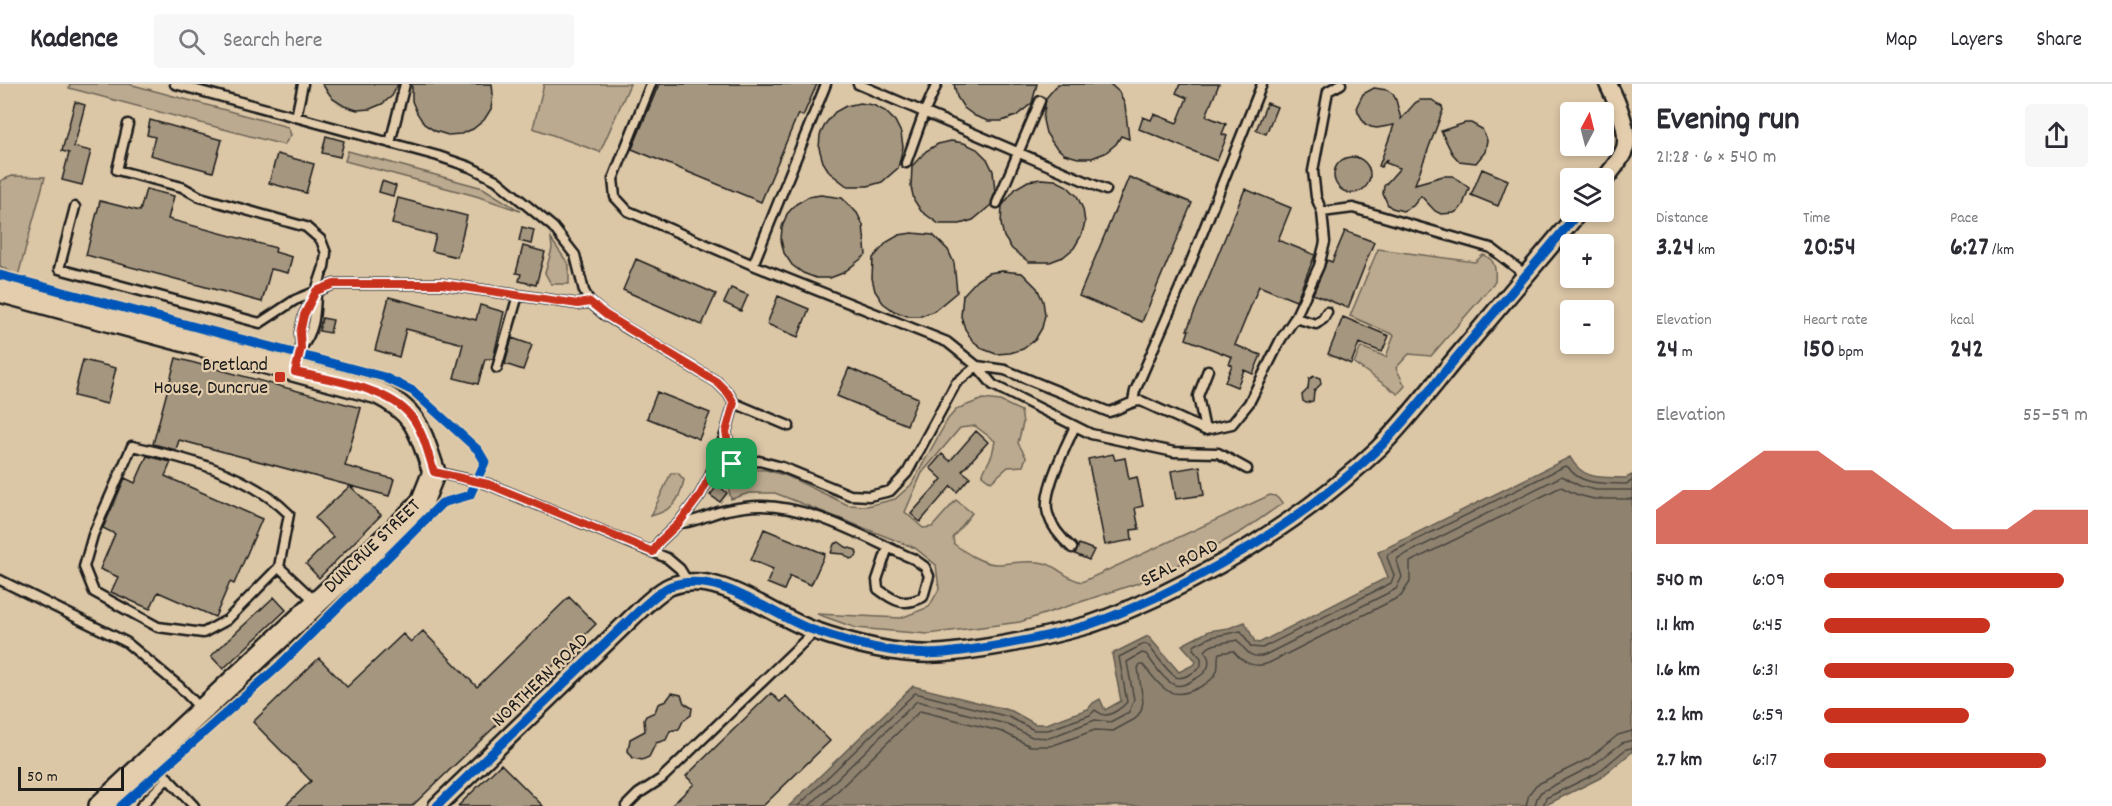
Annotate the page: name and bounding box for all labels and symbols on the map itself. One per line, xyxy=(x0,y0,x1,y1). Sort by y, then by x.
north arrow xyxy=(1560,102,1614,156)
place label: Bretland House, Duncrue xyxy=(154,352,268,403)
marker: Bretland House, Duncrue xyxy=(273,370,287,384)
pin xyxy=(706,438,757,489)
street label: DUNCRUE STREET xyxy=(318,493,428,601)
street label: SEAL ROAD xyxy=(1136,532,1224,596)
street label: NORTHERN ROAD xyxy=(486,627,596,735)
scale bar xyxy=(18,764,124,792)

